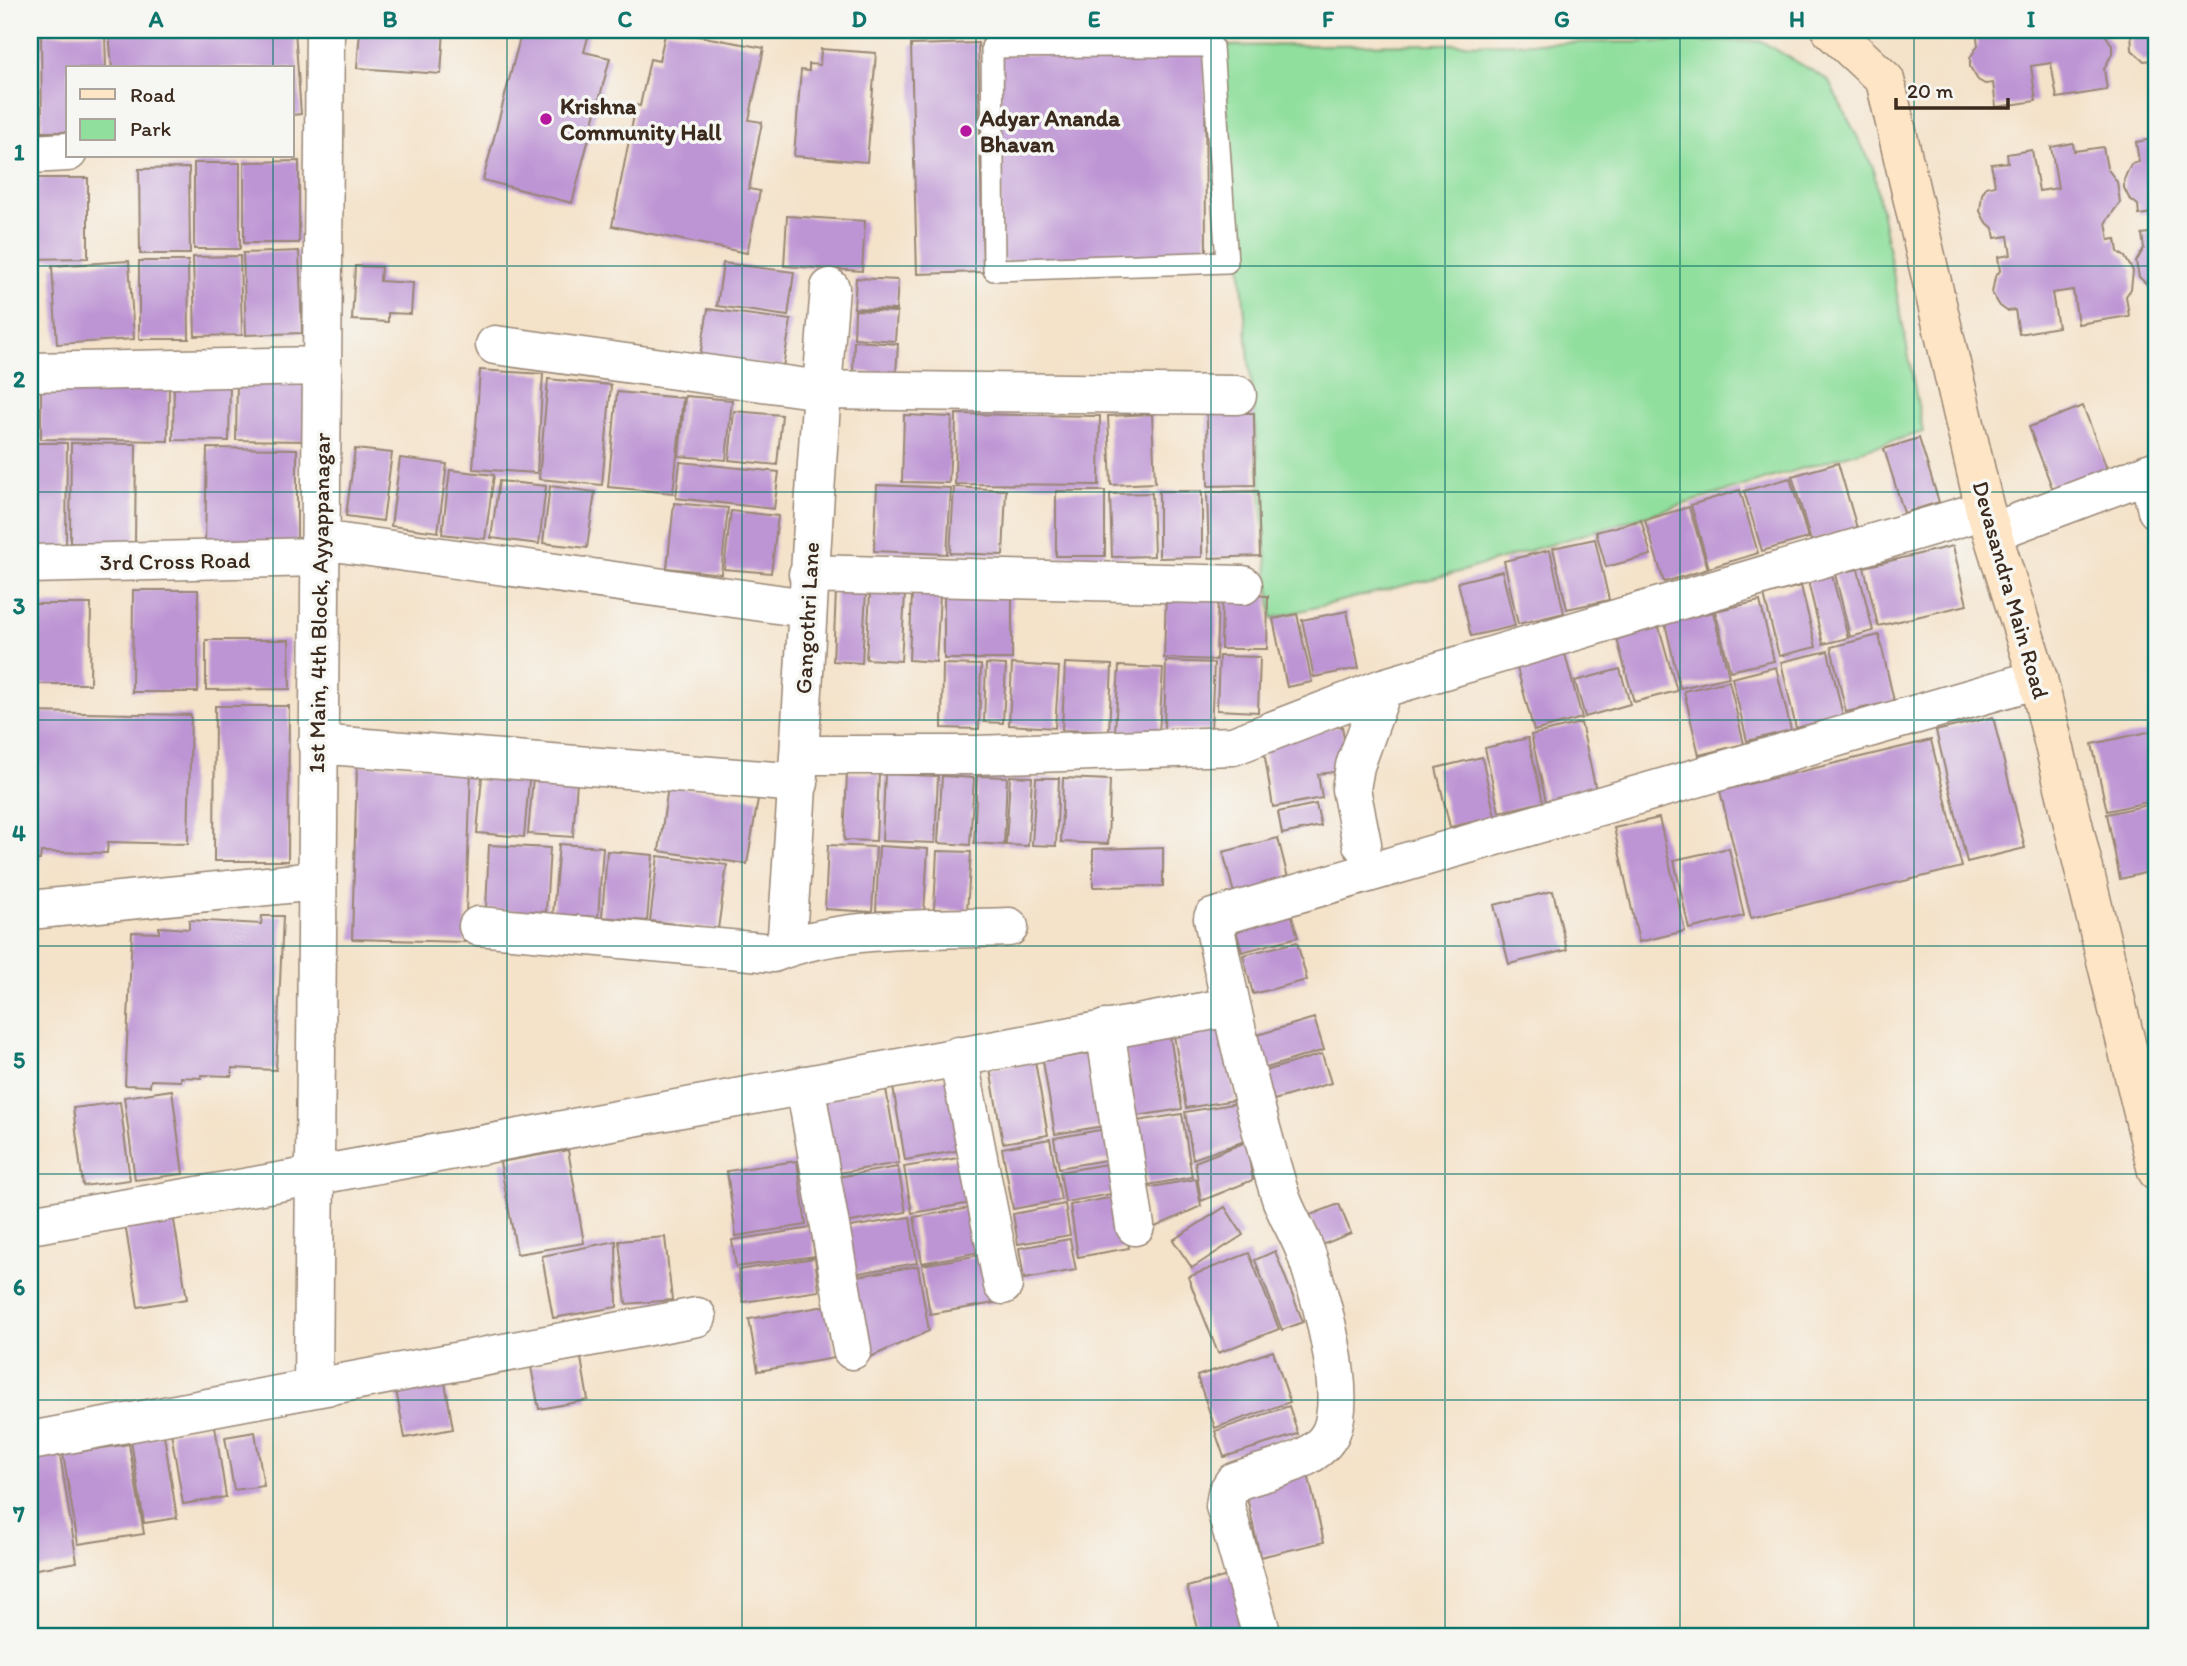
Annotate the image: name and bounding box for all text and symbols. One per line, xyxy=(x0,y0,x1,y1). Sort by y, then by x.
text: A xyxy=(148,5,164,33)
text: B xyxy=(383,5,398,33)
text: C xyxy=(618,5,633,33)
text: D xyxy=(851,5,867,33)
text: E xyxy=(1088,5,1101,33)
text: F xyxy=(1322,5,1335,33)
text: G xyxy=(1554,5,1570,33)
text: H xyxy=(1789,5,1805,33)
text: I xyxy=(2027,5,2036,33)
legend xyxy=(66,66,294,158)
scale bar xyxy=(1896,66,2008,110)
text: 20 m xyxy=(1907,78,1954,103)
text: Road xyxy=(130,82,176,107)
place label: Krishna Community Hall xyxy=(560,92,722,146)
place label: Adyar Ananda Bhavan xyxy=(979,104,1121,158)
marker: Krishna Community Hall xyxy=(538,111,554,127)
text: Park xyxy=(130,116,172,141)
marker: Adyar Ananda Bhavan xyxy=(958,123,974,139)
text: 1 xyxy=(14,138,25,166)
text: 2 xyxy=(13,365,26,393)
street label: 1st Main, 4th Block, Ayyappanagar xyxy=(302,432,336,774)
street label: Devasandra Main Road xyxy=(1966,478,2056,702)
street label: Gangothri Lane xyxy=(789,541,825,695)
street label: 3rd Cross Road xyxy=(99,546,251,576)
text: 3 xyxy=(13,592,26,620)
text: 4 xyxy=(12,819,26,847)
text: 5 xyxy=(13,1046,25,1074)
text: 6 xyxy=(13,1273,25,1301)
text: 7 xyxy=(12,1500,25,1528)

